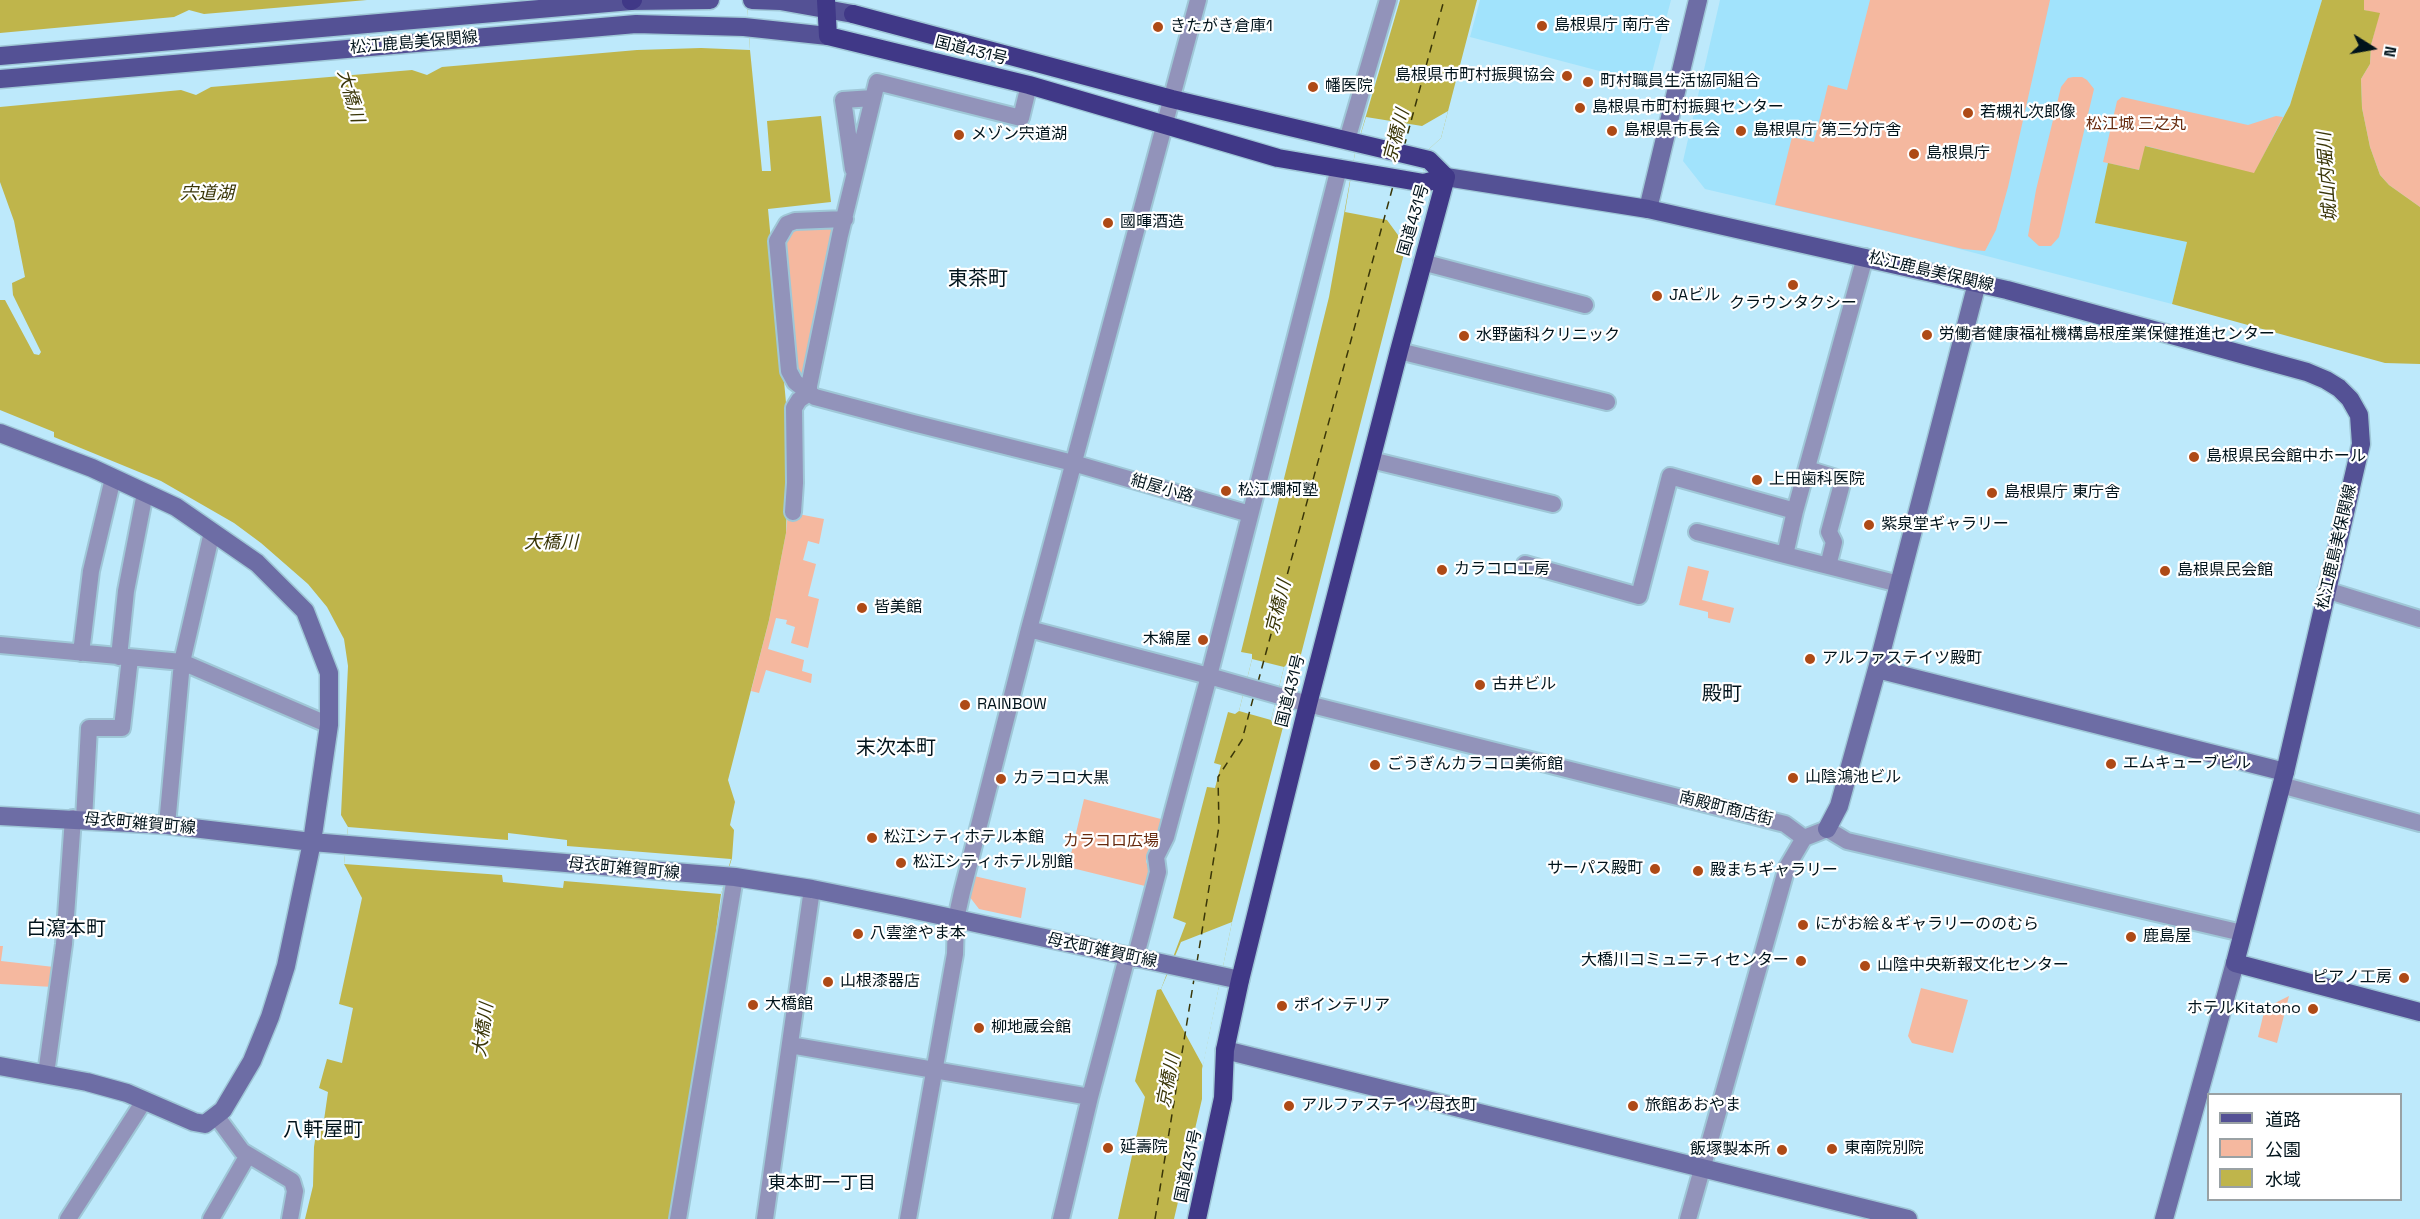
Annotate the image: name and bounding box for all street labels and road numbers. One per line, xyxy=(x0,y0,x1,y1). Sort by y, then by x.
street label: 松江鹿島美保関線 xyxy=(349,28,479,58)
street label: 国道431号 xyxy=(933,33,1009,69)
street label: 国道431号 xyxy=(1395,182,1433,258)
street label: 松江鹿島美保関線 xyxy=(1866,248,1996,296)
street label: 紺屋小路 xyxy=(1129,471,1195,507)
street label: 松江鹿島美保関線 xyxy=(2313,482,2361,612)
street label: 国道431号 xyxy=(1273,653,1309,729)
street label: 南殿町商店街 xyxy=(1677,788,1775,830)
street label: 母衣町雑賀町線 xyxy=(83,810,197,838)
street label: 母衣町雑賀町線 xyxy=(567,855,681,883)
street label: 母衣町雑賀町線 xyxy=(1045,930,1159,972)
street label: 国道431号 xyxy=(1172,1128,1206,1204)

